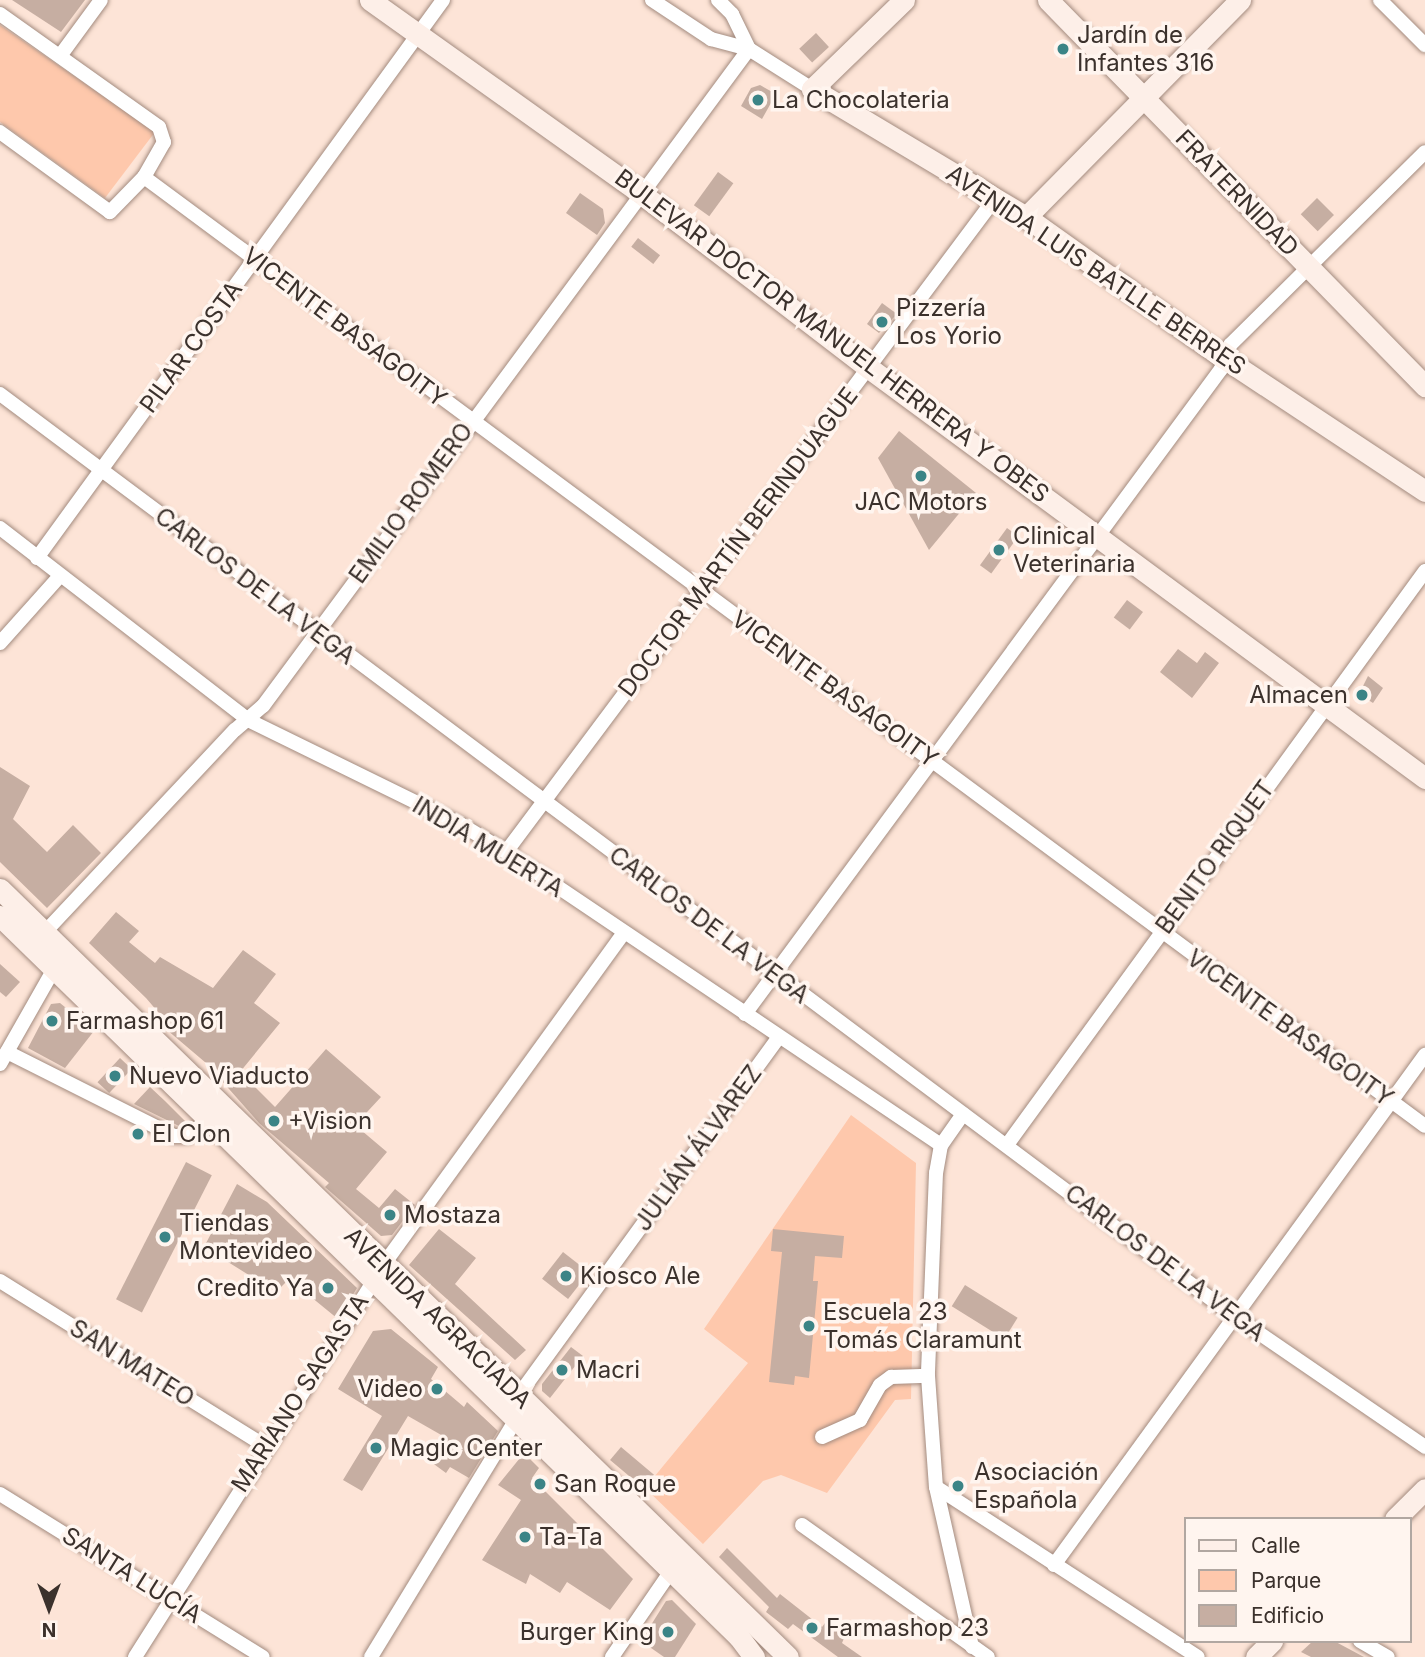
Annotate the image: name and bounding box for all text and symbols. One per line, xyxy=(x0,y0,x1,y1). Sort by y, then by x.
place label: Jardín de Infantes 316 xyxy=(1077,21,1214,77)
marker: Jardín de Infantes 316 xyxy=(1055,41,1071,57)
place label: La Chocolateria xyxy=(772,86,950,114)
marker: La Chocolateria xyxy=(750,92,766,108)
street label: FRATERNIDAD xyxy=(1170,124,1304,262)
street label: AVENIDA LUIS BATLLE BERRES xyxy=(941,159,1251,381)
street label: BULEVAR DOCTOR MANUEL HERRERA Y OBES xyxy=(609,163,1055,509)
street label: VICENTE BASAGOITY xyxy=(237,241,453,413)
street label: PILAR COSTA xyxy=(134,276,248,418)
place label: Pizzería Los Yorio xyxy=(896,294,1002,350)
marker: Pizzería Los Yorio xyxy=(874,314,890,330)
street label: DOCTOR MARTÍN BERINDUAGUE xyxy=(612,382,864,702)
street label: EMILIO ROMERO xyxy=(343,417,479,589)
marker: JAC Motors xyxy=(913,468,929,484)
place label: JAC Motors xyxy=(854,488,988,516)
street label: CARLOS DE LA VEGA xyxy=(149,501,361,671)
place label: Clinical Veterinaria xyxy=(1013,522,1136,578)
marker: Clinical Veterinaria xyxy=(991,542,1007,558)
street label: VICENTE BASAGOITY xyxy=(726,604,944,774)
place label: Almacen xyxy=(1249,681,1348,709)
marker: Almacen xyxy=(1354,687,1370,703)
street label: BENITO RIQUET xyxy=(1150,775,1280,939)
street label: INDIA MUERTA xyxy=(407,791,569,903)
street label: CARLOS DE LA VEGA xyxy=(603,840,815,1010)
street label: VICENTE BASAGOITY xyxy=(1181,943,1399,1113)
place label: Farmashop 61 xyxy=(66,1007,224,1035)
marker: Farmashop 61 xyxy=(44,1013,60,1029)
street label: JULIÁN ÁLVAREZ xyxy=(628,1059,768,1237)
place label: Nuevo Viaducto xyxy=(129,1062,309,1090)
marker: Nuevo Viaducto xyxy=(107,1068,123,1084)
place label: +Vision xyxy=(288,1107,372,1135)
marker: +Vision xyxy=(266,1113,282,1129)
place label: El Clon xyxy=(152,1120,231,1148)
marker: El Clon xyxy=(130,1126,146,1142)
street label: CARLOS DE LA VEGA xyxy=(1059,1178,1271,1348)
place label: Mostaza xyxy=(404,1201,501,1229)
marker: Mostaza xyxy=(382,1207,398,1223)
place label: Tiendas Montevideo xyxy=(179,1209,313,1265)
street label: AVENIDA AGRACIADA xyxy=(339,1221,537,1415)
marker: Tiendas Montevideo xyxy=(157,1229,173,1245)
place label: Kiosco Ale xyxy=(580,1262,701,1290)
marker: Kiosco Ale xyxy=(558,1268,574,1284)
place label: Credito Ya xyxy=(197,1274,314,1302)
marker: Credito Ya xyxy=(320,1280,336,1296)
street label: MARIANO SAGASTA xyxy=(225,1289,375,1497)
place label: Escuela 23 Tomás Claramunt xyxy=(823,1298,1022,1354)
street label: SAN MATEO xyxy=(64,1313,200,1413)
marker: Escuela 23 Tomás Claramunt xyxy=(801,1318,817,1334)
place label: Macri xyxy=(576,1356,640,1384)
marker: Macri xyxy=(554,1362,570,1378)
place label: Video xyxy=(358,1375,423,1403)
marker: Video xyxy=(429,1381,445,1397)
place label: Magic Center xyxy=(390,1434,542,1462)
marker: Magic Center xyxy=(368,1440,384,1456)
place label: Asociación Española xyxy=(974,1458,1099,1514)
place label: San Roque xyxy=(554,1470,676,1498)
marker: San Roque xyxy=(532,1476,548,1492)
marker: Asociación Española xyxy=(948,1476,968,1496)
legend xyxy=(1184,1517,1411,1643)
street label: SANTA LUCÍA xyxy=(57,1521,207,1629)
place label: Ta-Ta xyxy=(539,1523,603,1551)
marker: Ta-Ta xyxy=(517,1529,533,1545)
text: Calle xyxy=(1251,1533,1301,1558)
text: Parque xyxy=(1251,1568,1321,1593)
north arrow xyxy=(14,1573,84,1643)
text: Edificio xyxy=(1251,1603,1324,1628)
place label: Farmashop 23 xyxy=(826,1614,989,1642)
text: N xyxy=(42,1618,56,1641)
place label: Burger King xyxy=(520,1618,654,1646)
marker: Farmashop 23 xyxy=(804,1620,820,1636)
marker: Burger King xyxy=(660,1624,676,1640)

